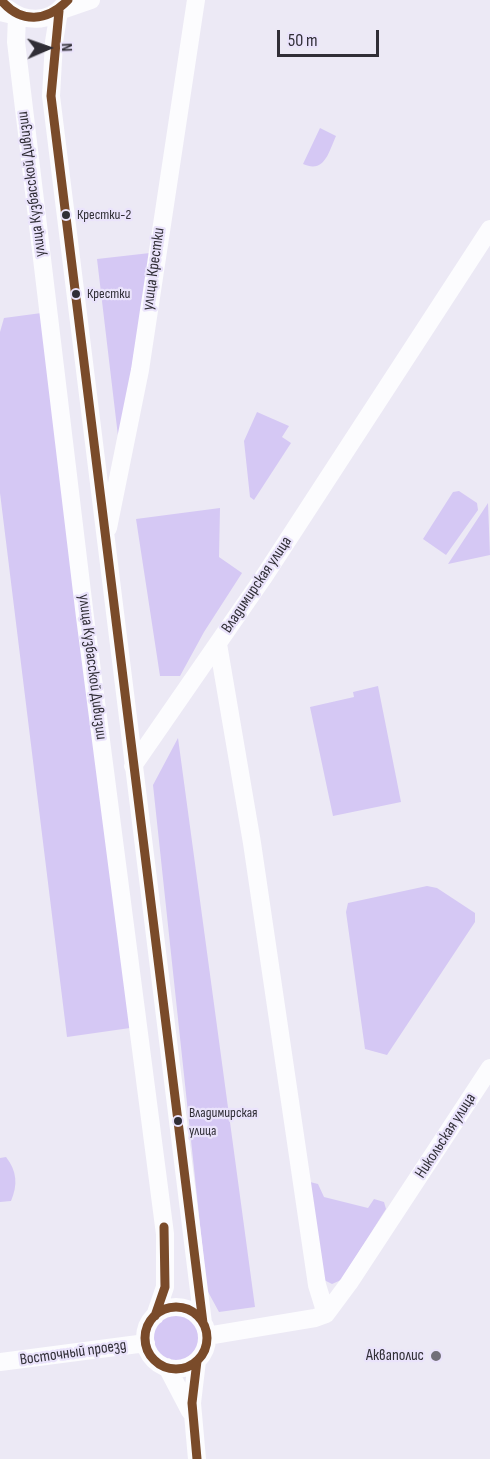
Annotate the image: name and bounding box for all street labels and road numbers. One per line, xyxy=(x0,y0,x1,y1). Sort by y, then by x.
street label: улица Кузбасской Дивизии xyxy=(14,110,50,258)
street label: улица Крестки xyxy=(139,226,169,312)
street label: Владимирская улица xyxy=(218,533,296,637)
street label: улица Кузбасской Дивизии xyxy=(74,593,110,741)
street label: Никольская улица xyxy=(411,1090,481,1182)
street label: Восточный проезд xyxy=(18,1336,128,1370)

